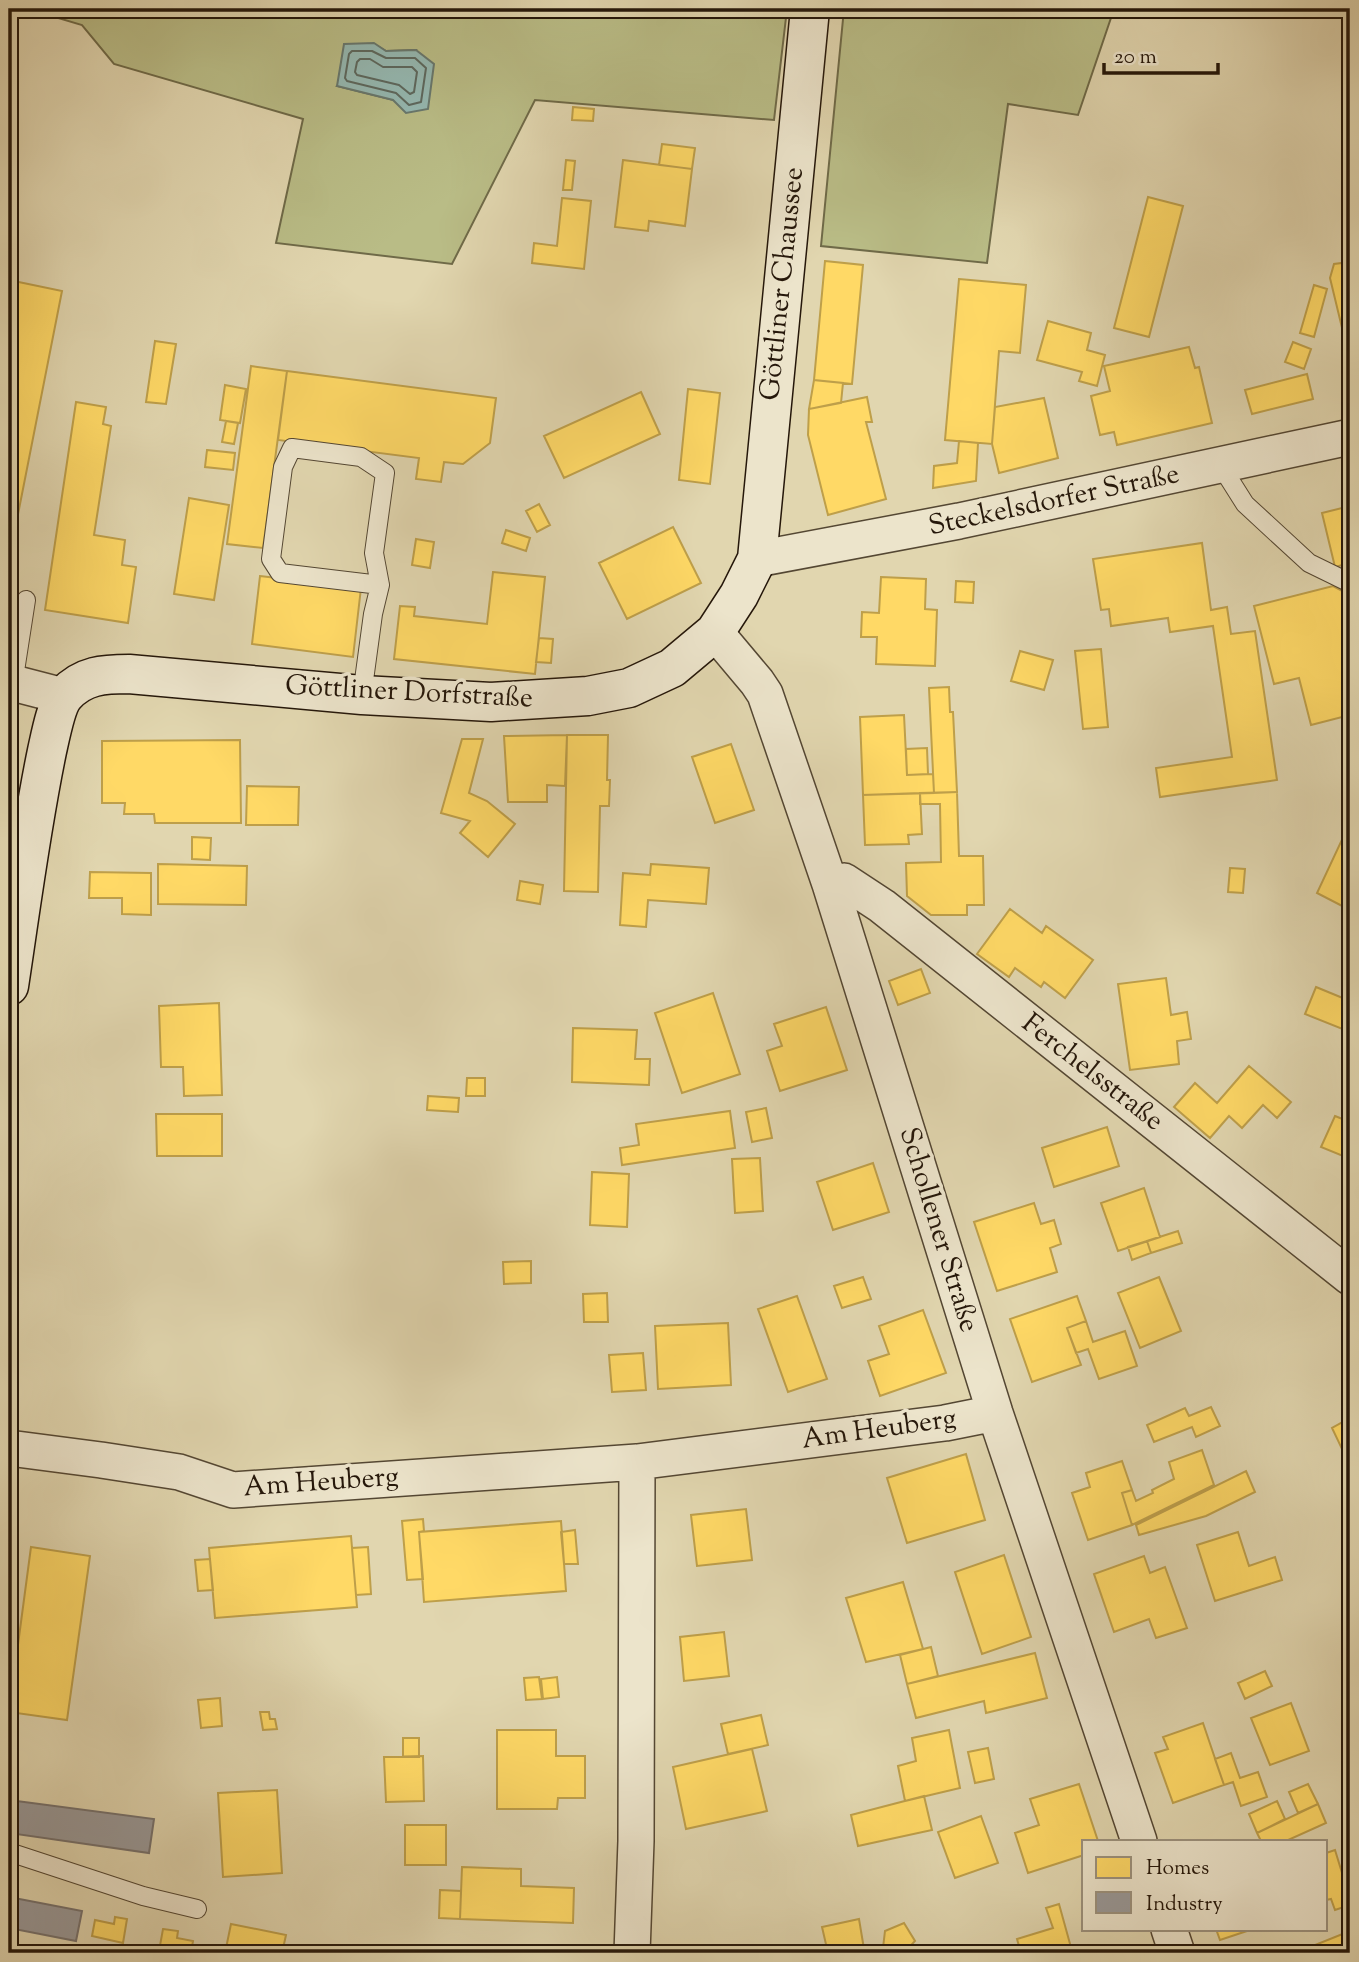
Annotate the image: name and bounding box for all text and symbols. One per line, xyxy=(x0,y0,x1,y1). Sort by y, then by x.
scale bar xyxy=(1104,32,1217,76)
text: 20 m xyxy=(1114,43,1157,73)
street label: Göttliner Chaussee xyxy=(751,165,815,403)
street label: Steckelsdorfer Straße xyxy=(925,455,1183,547)
street label: Göttliner Dorfstraße xyxy=(284,667,534,719)
street label: Ferchelsstraße xyxy=(1012,1005,1172,1141)
street label: Schollener Straße xyxy=(888,1123,988,1337)
street label: Am Heuberg xyxy=(799,1399,959,1461)
street label: Am Heuberg xyxy=(242,1458,400,1508)
legend xyxy=(1082,1840,1328,1930)
text: Homes xyxy=(1146,1854,1209,1884)
text: Industry xyxy=(1146,1890,1223,1920)

